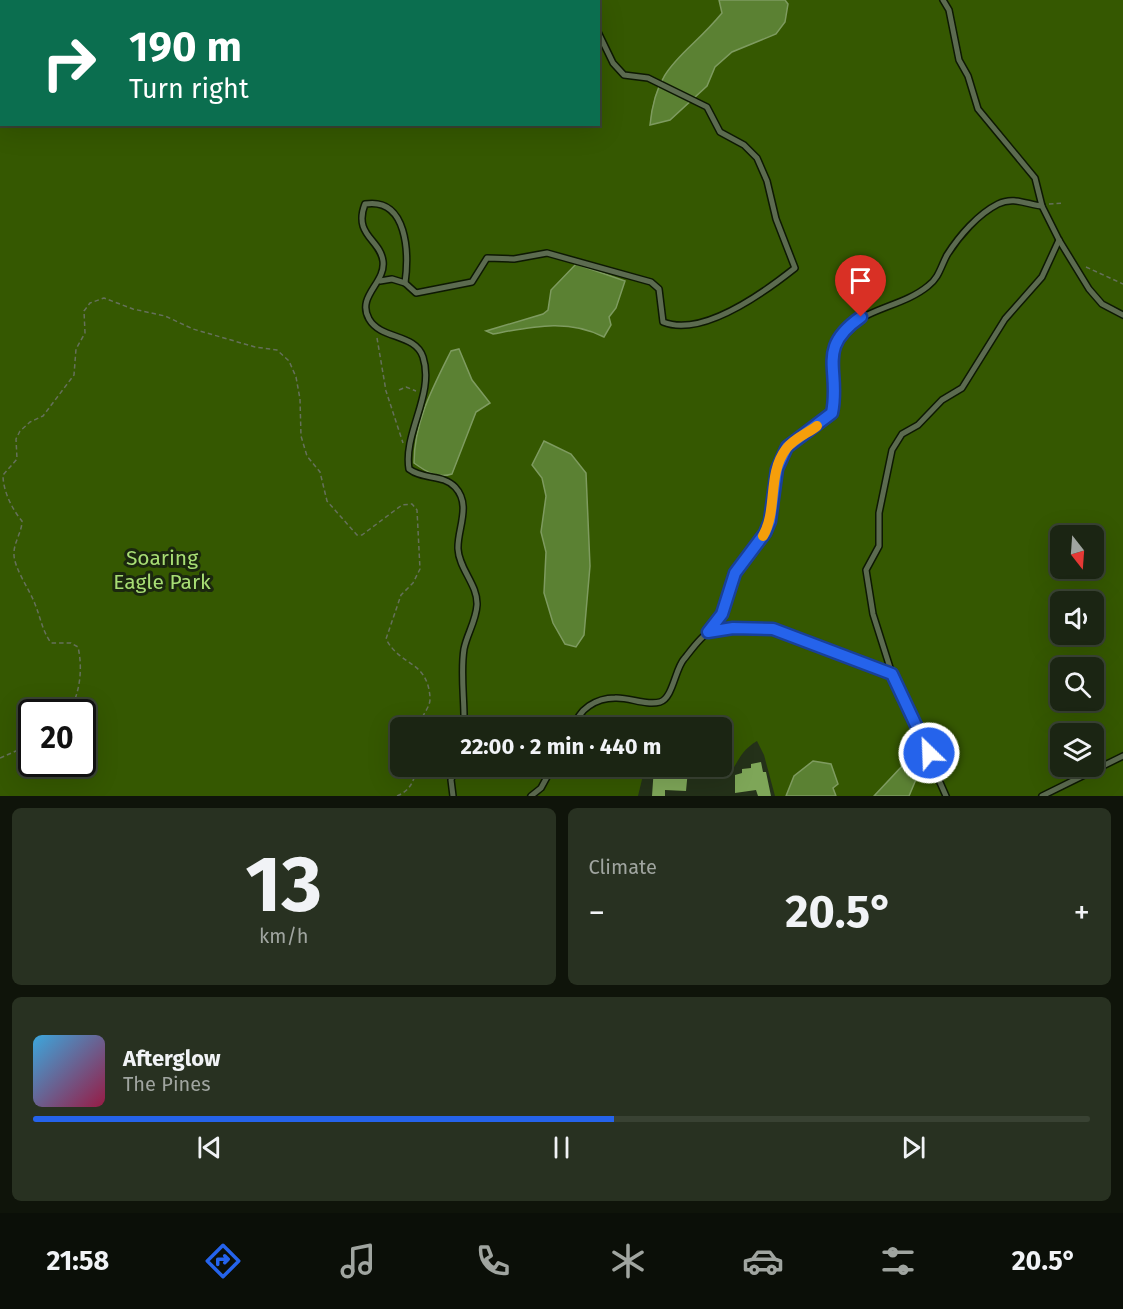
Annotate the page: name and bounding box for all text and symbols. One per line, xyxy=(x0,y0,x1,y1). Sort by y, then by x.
text: 190 m xyxy=(129,22,242,72)
icon: right xyxy=(30,24,108,102)
text: Turn right xyxy=(129,73,249,105)
pin xyxy=(835,255,886,317)
icon: arrive xyxy=(844,264,877,297)
north arrow xyxy=(1050,525,1104,579)
map controls xyxy=(1050,525,1104,777)
park label: Soaring Eagle Park xyxy=(113,545,211,595)
button: sound xyxy=(1050,591,1104,645)
button: search xyxy=(1050,657,1104,711)
speed limit sign: 20 xyxy=(18,699,96,777)
position arrow xyxy=(897,721,961,785)
button: layers xyxy=(1050,723,1104,777)
text: 22:00 · 2 min · 440 m xyxy=(461,733,661,760)
text: 13 xyxy=(245,838,322,932)
text: Climate xyxy=(589,855,657,879)
text: 20.5° xyxy=(785,885,893,939)
text: − xyxy=(589,893,605,933)
text: + xyxy=(1074,893,1090,933)
text: km/h xyxy=(259,924,309,948)
text: Afterglow xyxy=(123,1045,220,1072)
text: The Pines xyxy=(123,1072,210,1096)
icon: previous xyxy=(193,1131,226,1164)
icon: pause xyxy=(545,1131,578,1164)
icon: next xyxy=(897,1131,930,1164)
icon: directions xyxy=(202,1240,244,1282)
icon: music xyxy=(337,1240,379,1282)
icon: phone xyxy=(472,1240,514,1282)
icon: climate xyxy=(607,1240,649,1282)
icon: car xyxy=(742,1240,784,1282)
icon: filters xyxy=(877,1240,919,1282)
text: 21:58 xyxy=(46,1245,109,1277)
text: 20.5° xyxy=(1012,1245,1076,1277)

